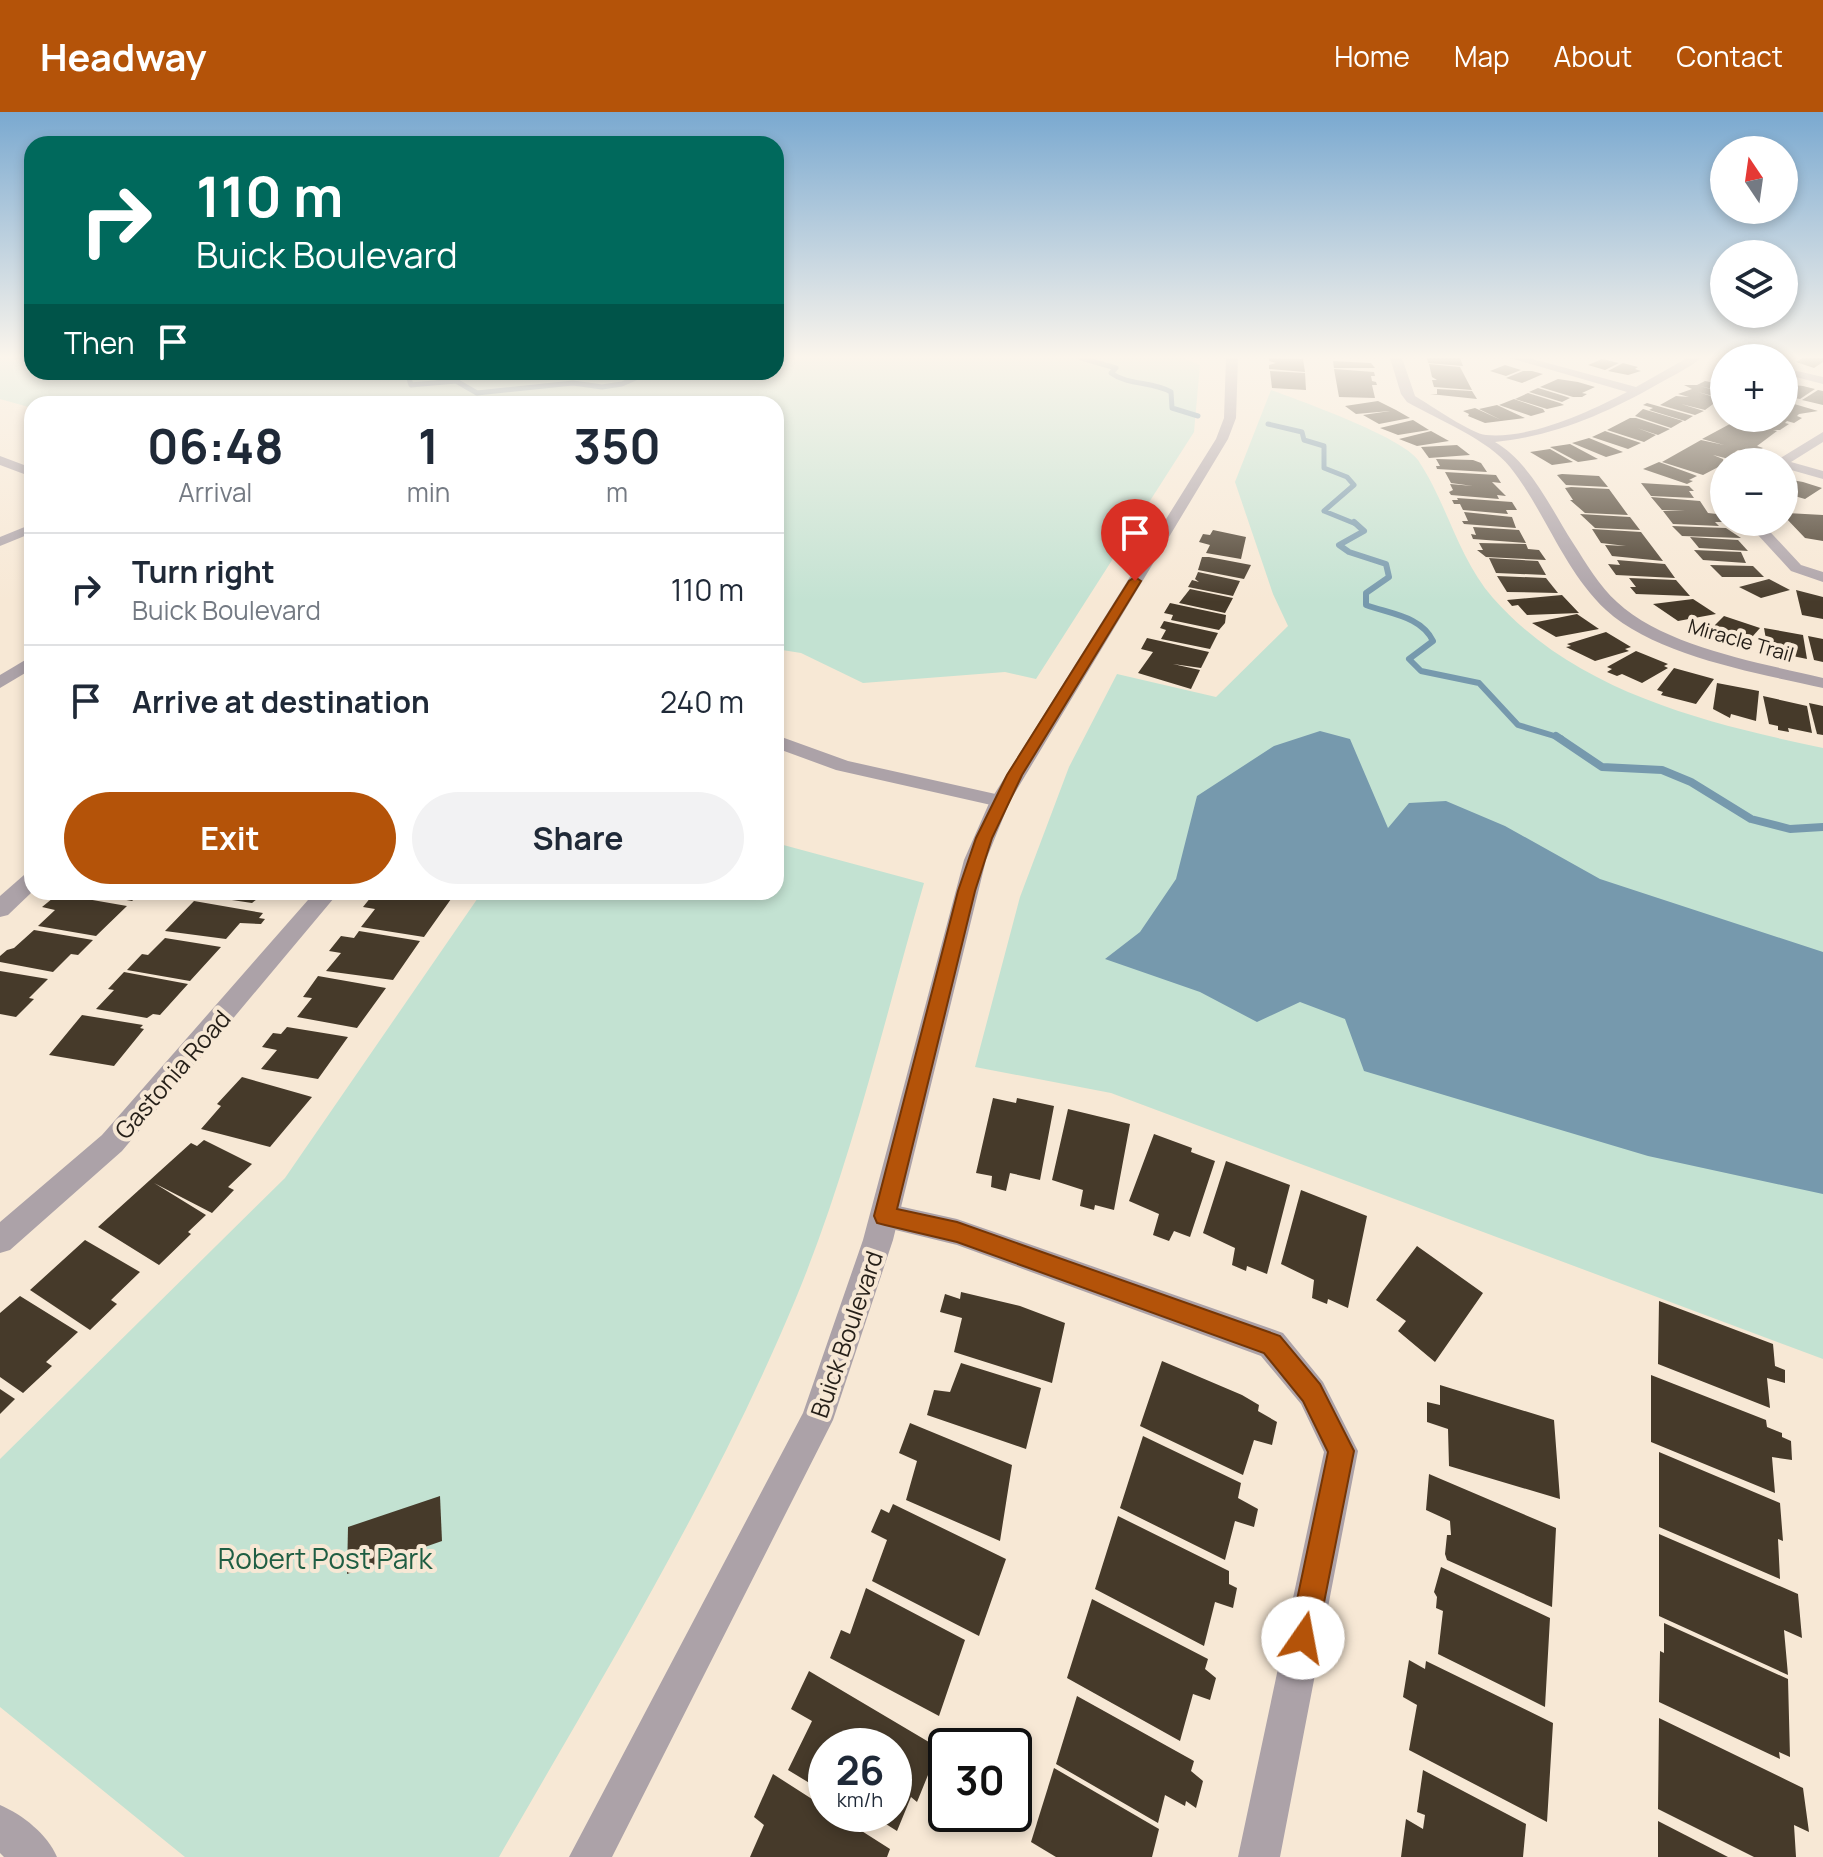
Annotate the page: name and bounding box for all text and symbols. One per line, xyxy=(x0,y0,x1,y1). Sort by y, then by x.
text: Headway xyxy=(40,30,207,82)
text: Home xyxy=(1334,37,1410,75)
text: Map xyxy=(1454,37,1510,75)
text: About xyxy=(1554,37,1632,75)
text: Contact xyxy=(1676,37,1783,75)
north arrow xyxy=(1710,136,1798,224)
map controls xyxy=(1710,136,1798,536)
text: 110 m xyxy=(196,157,343,234)
icon: right xyxy=(64,168,168,272)
text: Buick Boulevard xyxy=(196,230,457,279)
button: layers xyxy=(1710,240,1798,328)
icon: arrive xyxy=(151,320,195,364)
text: Then xyxy=(64,322,135,363)
button: + xyxy=(1710,344,1798,432)
text: 06:48 xyxy=(147,413,284,478)
text: 1 xyxy=(418,413,439,478)
text: 350 xyxy=(573,413,661,478)
button: − xyxy=(1710,448,1798,536)
text: Arrival xyxy=(178,474,252,510)
text: min xyxy=(407,474,450,510)
text: m xyxy=(606,474,628,510)
pin xyxy=(1101,499,1169,581)
icon: arrive xyxy=(1113,511,1157,555)
text: Turn right xyxy=(132,551,275,592)
icon: right xyxy=(64,567,108,611)
text: 110 m xyxy=(671,569,744,610)
text: Buick Boulevard xyxy=(132,592,321,628)
street label: Miracle Trail xyxy=(1685,612,1797,668)
icon: arrive xyxy=(64,679,108,723)
text: Arrive at destination xyxy=(132,681,430,722)
text: 240 m xyxy=(660,681,744,722)
button: Exit xyxy=(64,792,396,884)
button: Share xyxy=(412,792,744,884)
street label: Gastonia Road xyxy=(107,1002,237,1146)
street label: Buick Boulevard xyxy=(802,1246,890,1422)
park label: Robert Post Park xyxy=(218,1539,433,1577)
position arrow xyxy=(1261,1596,1345,1680)
speed limit sign: 30 xyxy=(928,1728,1032,1832)
text: 26 xyxy=(836,1742,884,1797)
text: km/h xyxy=(837,1786,883,1813)

